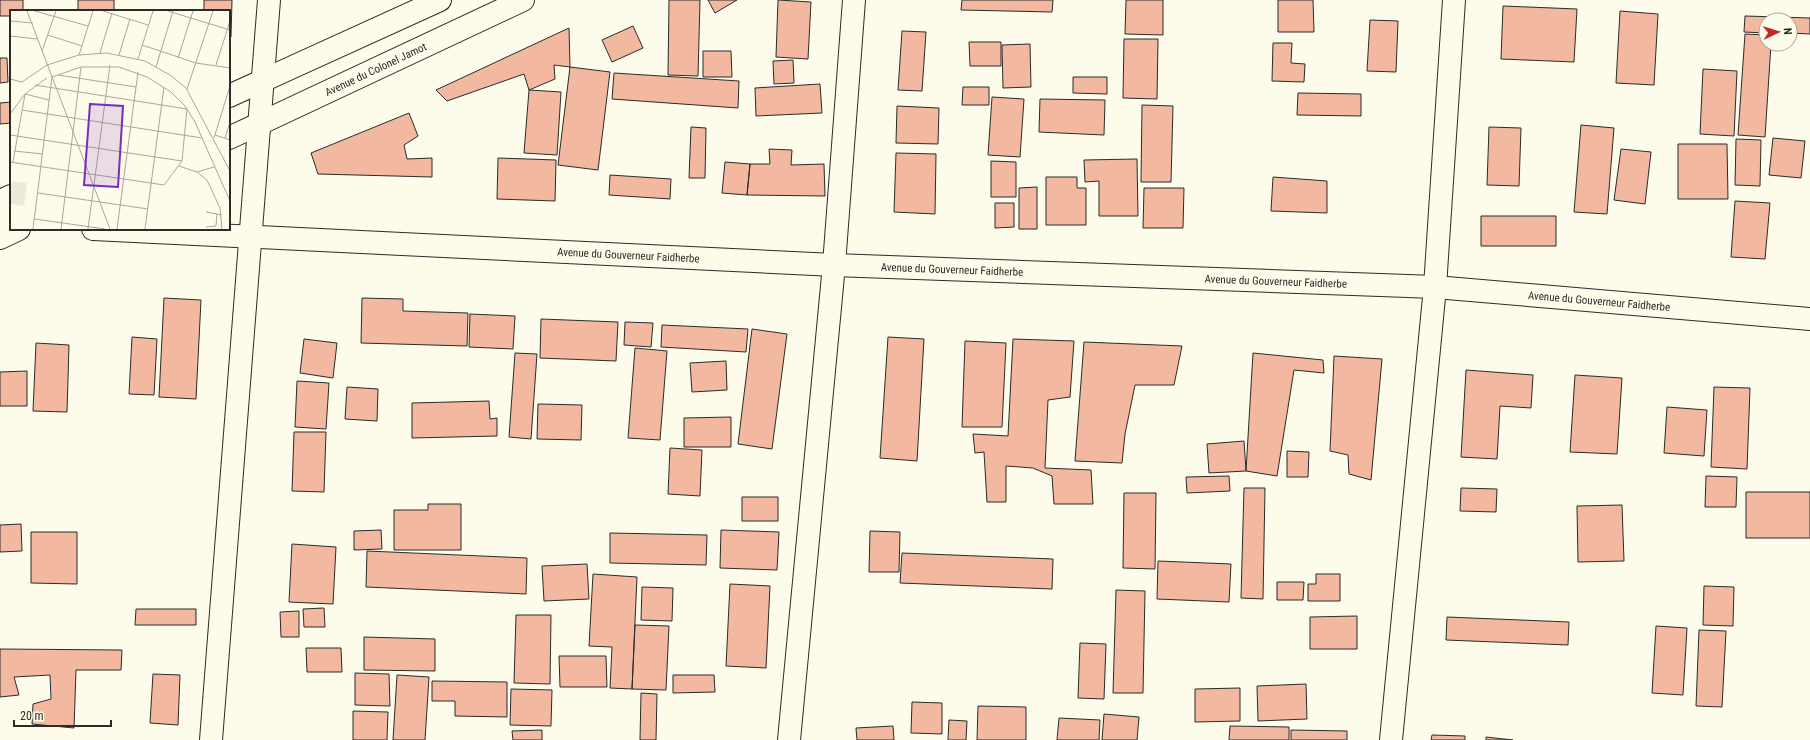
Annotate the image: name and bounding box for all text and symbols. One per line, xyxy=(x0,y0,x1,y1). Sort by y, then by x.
inset map xyxy=(10,10,230,230)
north arrow xyxy=(1758,12,1798,52)
text: N xyxy=(1781,28,1794,35)
street label: Avenue du Colonel Jamot xyxy=(323,40,429,99)
street label: Avenue du Gouverneur Faidherbe xyxy=(557,246,700,265)
street label: Avenue du Gouverneur Faidherbe xyxy=(881,261,1024,279)
street label: Avenue du Gouverneur Faidherbe xyxy=(1204,273,1347,291)
street label: Avenue du Gouverneur Faidherbe xyxy=(1528,289,1671,314)
scale bar xyxy=(14,702,111,728)
text: 20 m xyxy=(20,709,44,723)

